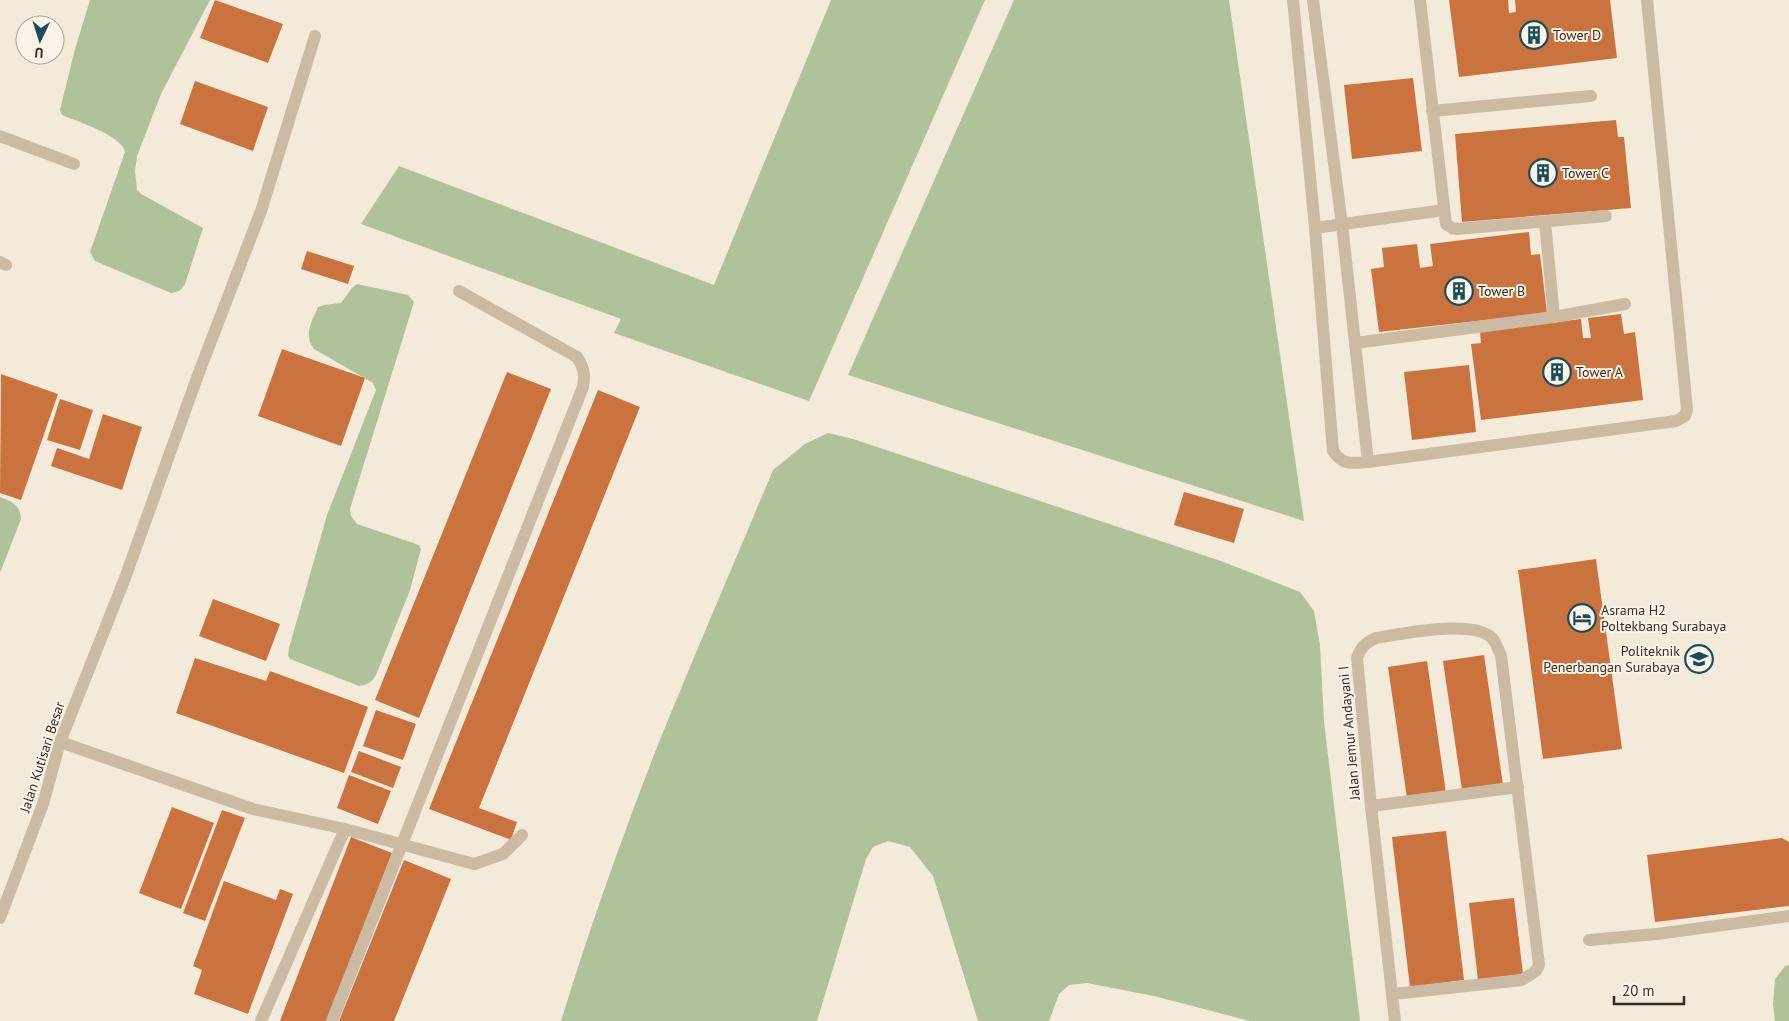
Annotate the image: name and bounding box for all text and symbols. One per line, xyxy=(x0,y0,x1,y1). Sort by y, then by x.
north arrow xyxy=(15,15,65,65)
building icon: Tower D xyxy=(1519,20,1549,50)
place label: Tower D xyxy=(1553,26,1601,44)
text: U xyxy=(34,44,44,62)
building icon: Tower C xyxy=(1528,158,1558,188)
place label: Tower C xyxy=(1562,164,1609,182)
building icon: Tower B xyxy=(1444,276,1474,306)
place label: Tower B xyxy=(1478,282,1525,300)
building icon: Tower A xyxy=(1542,357,1572,387)
place label: Tower A xyxy=(1576,363,1624,381)
place label: Asrama H2 Poltekbang Surabaya xyxy=(1601,601,1726,635)
hotel icon: Asrama H2 Poltekbang Surabaya xyxy=(1567,603,1597,633)
place label: Politeknik Penerbangan Surabaya xyxy=(1543,642,1680,676)
school or university icon: Politeknik Penerbangan Surabaya xyxy=(1684,644,1714,674)
street label: Jalan Jemur Andayani I xyxy=(1334,665,1364,802)
street label: Jalan Kutisari Besar xyxy=(15,699,68,816)
scale bar xyxy=(1614,974,1684,1006)
text: 20 m xyxy=(1622,981,1655,1000)

